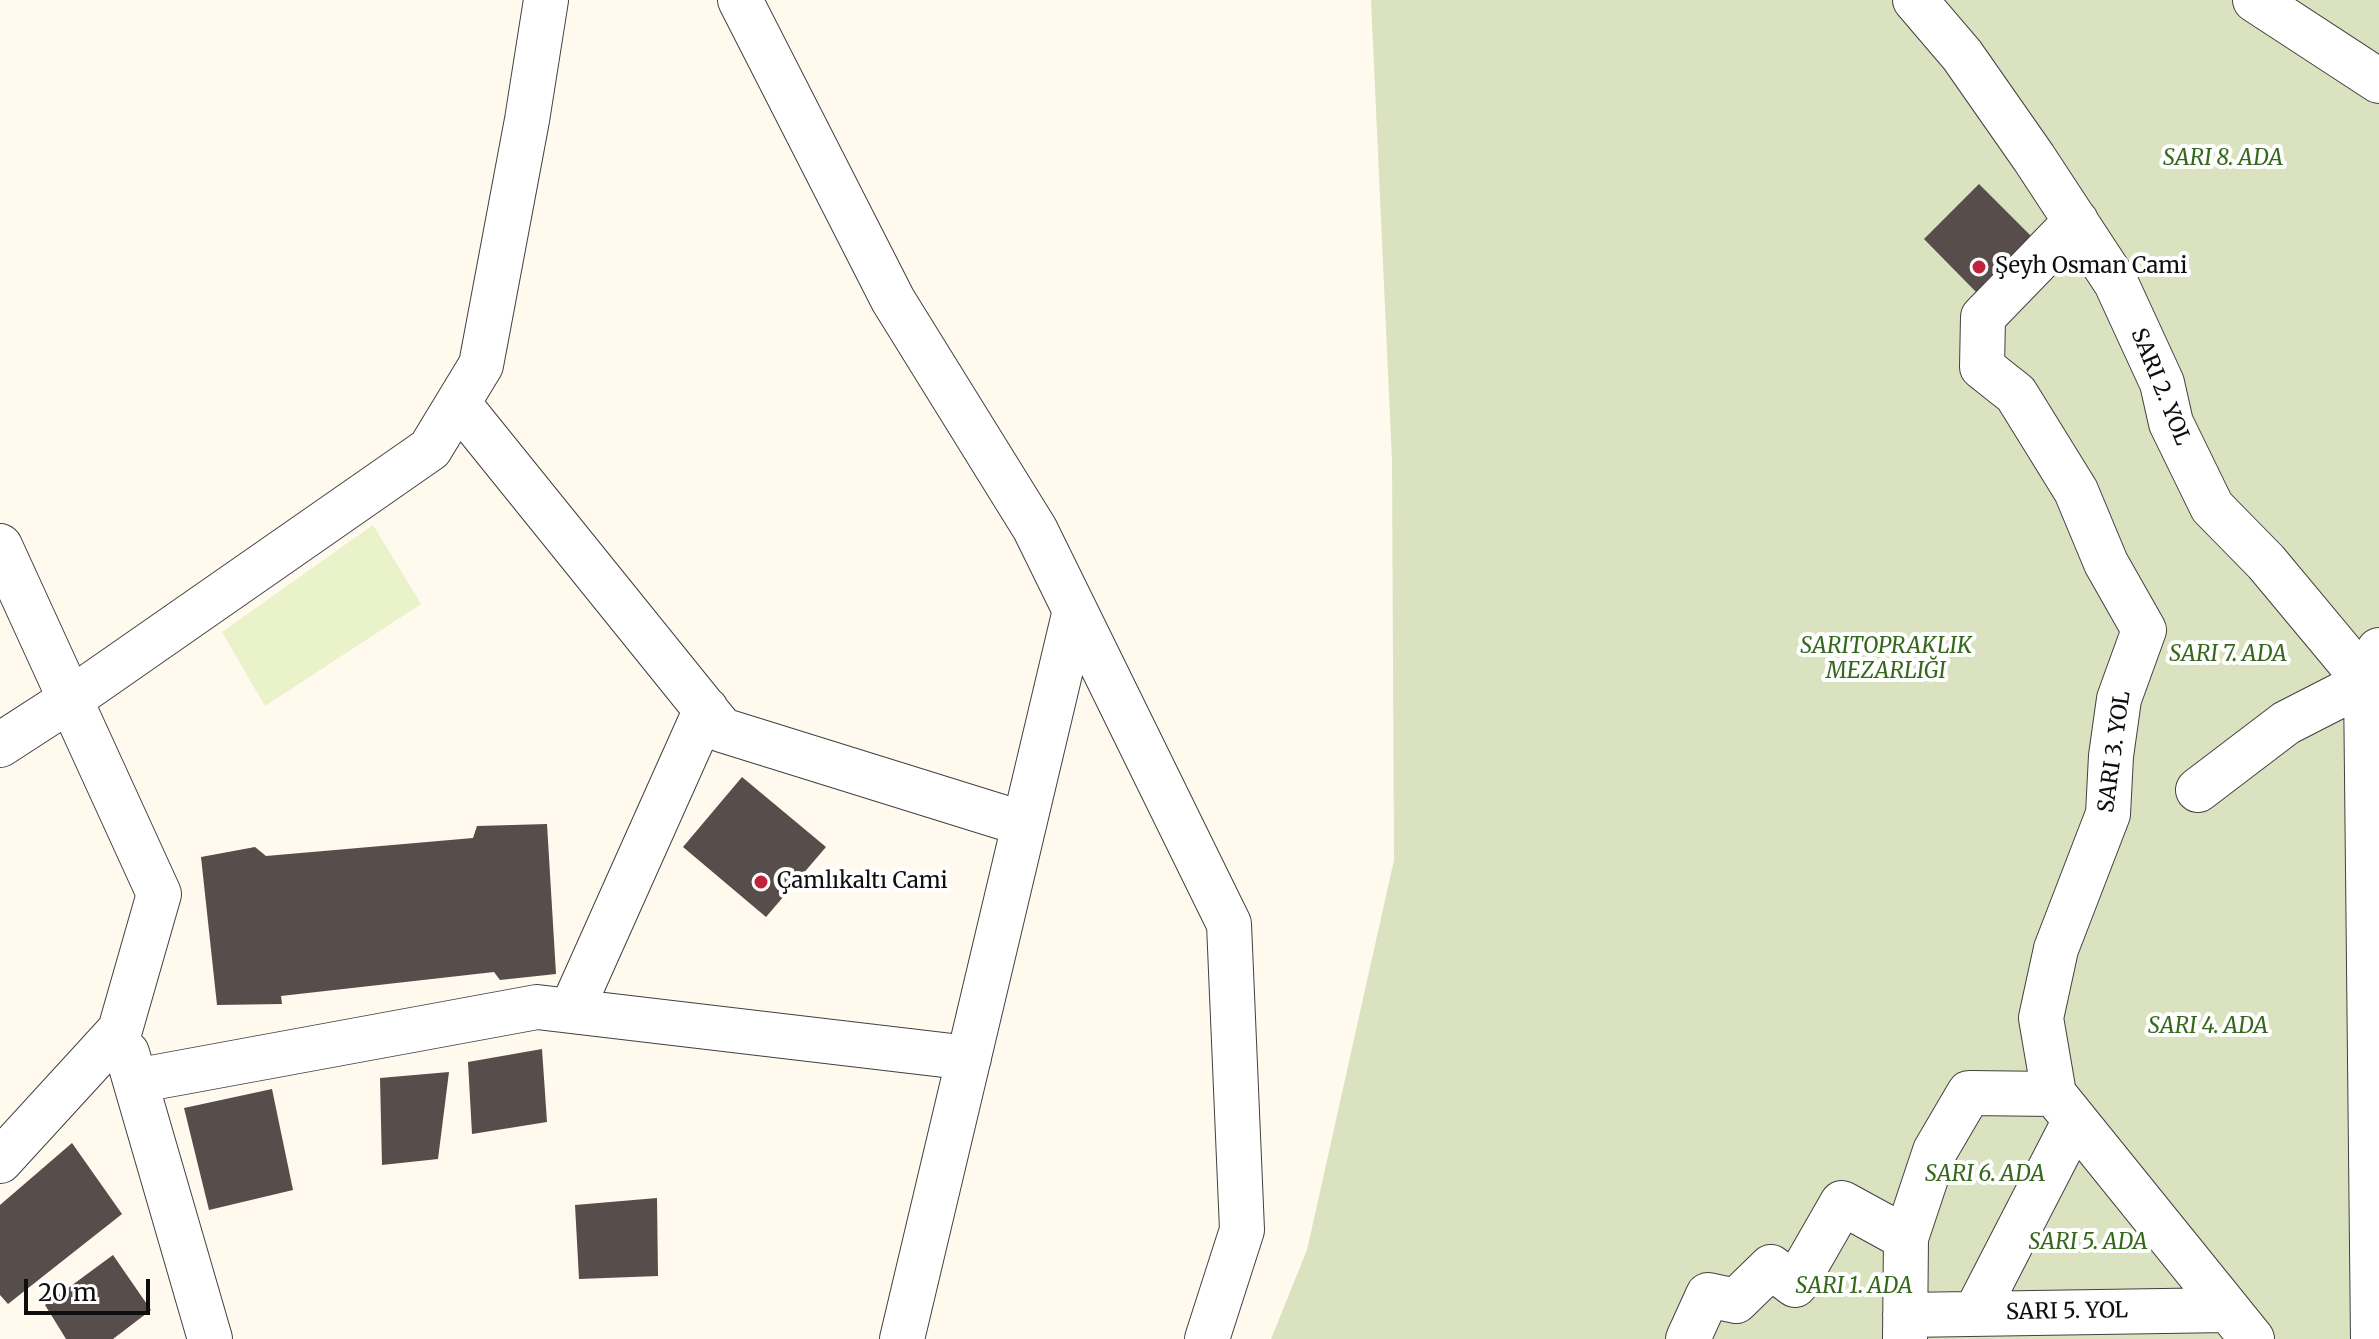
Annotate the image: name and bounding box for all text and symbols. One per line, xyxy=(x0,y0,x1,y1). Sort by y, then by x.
park label: SARI 8. ADA xyxy=(2163,146,2283,172)
place label: Şeyh Osman Cami xyxy=(1995,254,2187,280)
marker: Şeyh Osman Cami xyxy=(1970,258,1988,276)
street label: SARI 2. YOL xyxy=(2125,325,2195,449)
park label: SARITOPRAKLIK MEZARLIĞI xyxy=(1800,634,1972,686)
park label: SARI 7. ADA xyxy=(2169,642,2287,668)
street label: SARI 3. YOL xyxy=(2093,690,2137,814)
place label: Çamlıkaltı Cami xyxy=(777,869,948,895)
marker: Çamlıkaltı Cami xyxy=(752,873,770,891)
park label: SARI 4. ADA xyxy=(2148,1014,2268,1040)
park label: SARI 6. ADA xyxy=(1925,1162,2045,1188)
park label: SARI 5. ADA xyxy=(2028,1230,2148,1256)
scale bar xyxy=(28,1263,154,1313)
park label: SARI 1. ADA xyxy=(1795,1274,1913,1300)
text: 20 m xyxy=(38,1277,97,1308)
street label: SARI 5. YOL xyxy=(2006,1298,2128,1326)

